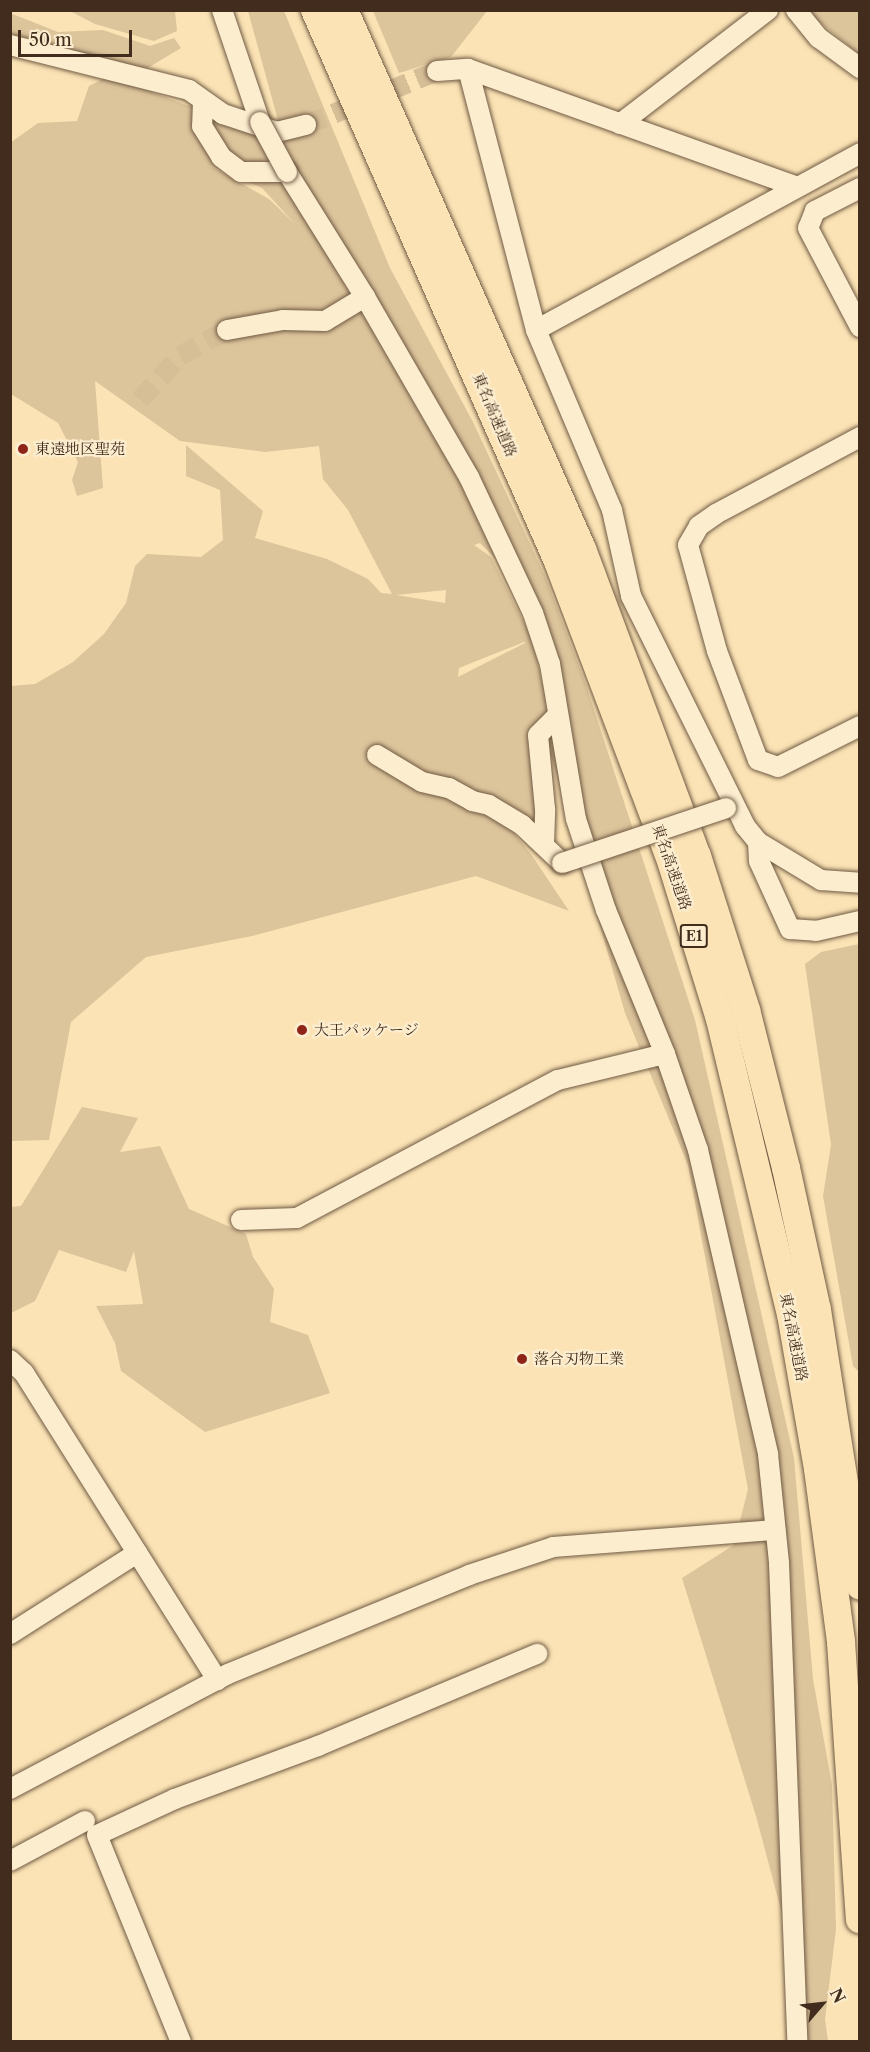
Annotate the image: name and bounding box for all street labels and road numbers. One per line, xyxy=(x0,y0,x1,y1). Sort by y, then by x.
street label: 東名高速道路 xyxy=(469,370,521,460)
street label: 東名高速道路 xyxy=(649,822,695,912)
road number: E1 xyxy=(679,925,709,947)
street label: 東名高速道路 xyxy=(777,1291,811,1383)

